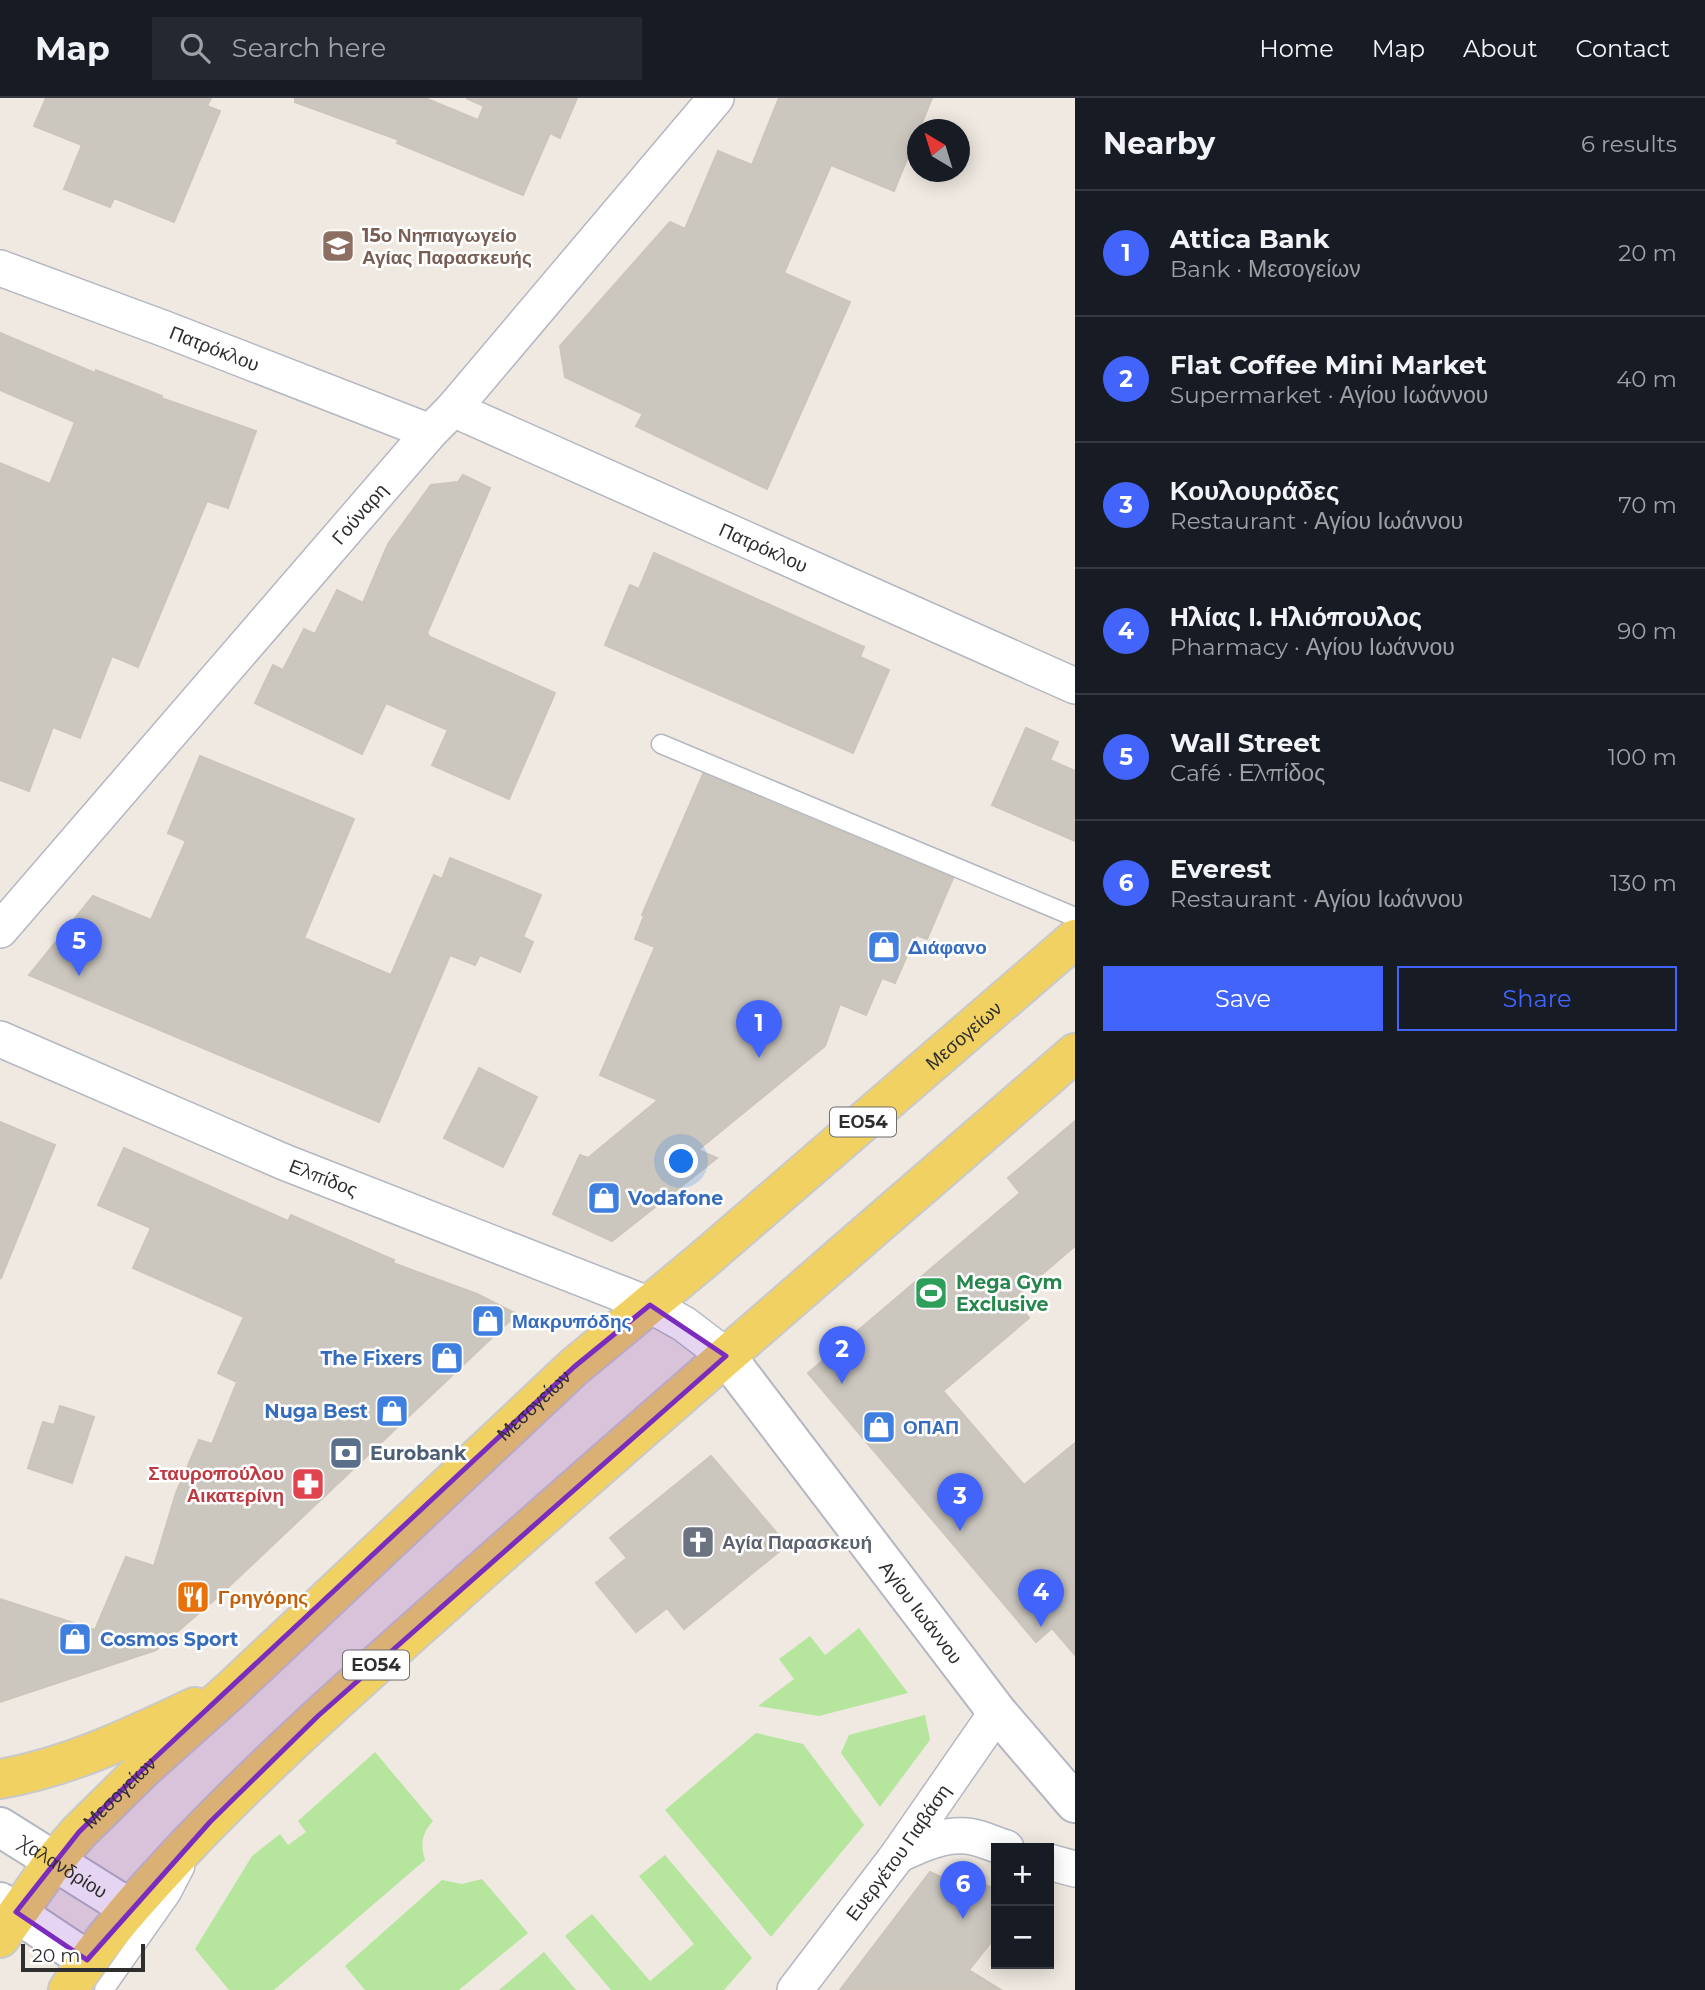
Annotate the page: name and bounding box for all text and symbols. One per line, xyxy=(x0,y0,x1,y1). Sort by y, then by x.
search box xyxy=(152,17,642,80)
text: Map xyxy=(35,28,110,68)
icon: search xyxy=(176,29,214,67)
text: Search here xyxy=(232,32,386,64)
text: Home xyxy=(1259,34,1334,63)
text: Map xyxy=(1372,34,1425,63)
text: About xyxy=(1463,34,1537,63)
text: Contact xyxy=(1575,34,1670,63)
north arrow xyxy=(907,119,970,182)
text: Nearby xyxy=(1103,125,1215,162)
text: 6 results xyxy=(1581,130,1677,158)
text: Attica Bank xyxy=(1170,223,1330,255)
place label: 15ο Νηπιαγωγείο Αγίας Παρασκευής xyxy=(362,224,532,269)
school or university icon: 15ο Νηπιαγωγείο Αγίας Παρασκευής xyxy=(319,227,357,265)
text: 1 xyxy=(1121,239,1131,267)
text: 20 m xyxy=(1618,239,1677,267)
text: Bank · Μεσογείων xyxy=(1170,255,1361,283)
street label: Πατρόκλου xyxy=(166,321,262,377)
text: Flat Coffee Mini Market xyxy=(1170,349,1487,381)
text: 2 xyxy=(1119,365,1133,393)
text: 40 m xyxy=(1616,365,1677,393)
text: Supermarket · Αγίου Ιωάννου xyxy=(1170,381,1488,409)
text: Κουλουράδες xyxy=(1170,475,1339,507)
street label: Γούναρη xyxy=(327,479,392,549)
text: 3 xyxy=(1119,491,1133,519)
text: 70 m xyxy=(1618,491,1677,519)
text: Restaurant · Αγίου Ιωάννου xyxy=(1170,507,1463,535)
street label: Πατρόκλου xyxy=(716,518,811,577)
text: Ηλίας Ι. Ηλιόπουλος xyxy=(1170,601,1422,633)
text: 4 xyxy=(1118,617,1134,645)
text: 90 m xyxy=(1617,617,1677,645)
text: Pharmacy · Αγίου Ιωάννου xyxy=(1170,633,1455,661)
text: Wall Street xyxy=(1170,727,1321,759)
text: 5 xyxy=(1119,743,1133,771)
text: 100 m xyxy=(1608,743,1677,771)
text: Café · Ελπίδος xyxy=(1170,759,1325,787)
text: Everest xyxy=(1170,853,1271,885)
text: 6 xyxy=(1119,869,1133,897)
text: 130 m xyxy=(1610,869,1677,897)
text: Restaurant · Αγίου Ιωάννου xyxy=(1170,885,1463,913)
pin: 5 xyxy=(56,918,102,976)
shop icon: Διάφανο xyxy=(865,928,903,966)
place label: Διάφανο xyxy=(907,936,987,959)
button: Save xyxy=(1103,966,1383,1031)
button: Share xyxy=(1397,966,1677,1031)
street label: Μεσογείων xyxy=(921,997,1006,1075)
pin: 1 xyxy=(736,1000,782,1058)
road number: ΕΟ54 xyxy=(830,1107,896,1136)
your location xyxy=(664,1144,698,1178)
street label: Ελπίδος xyxy=(286,1154,361,1202)
shop icon: Vodafone xyxy=(585,1179,623,1217)
place label: Vodafone xyxy=(627,1187,723,1210)
place label: Mega Gym Exclusive xyxy=(956,1271,1062,1316)
sports icon: Mega Gym Exclusive xyxy=(912,1274,950,1312)
shop icon: Μακρυπόδης xyxy=(469,1302,507,1340)
place label: Μακρυπόδης xyxy=(512,1310,631,1333)
pin: 2 xyxy=(819,1326,865,1384)
shop icon: The Fixers xyxy=(428,1339,466,1377)
place label: The Fixers xyxy=(321,1347,422,1370)
street label: Μεσογείων xyxy=(492,1365,576,1446)
shop icon: Nuga Best xyxy=(373,1392,411,1430)
place label: Nuga Best xyxy=(264,1400,368,1423)
shop icon: ΟΠΑΠ xyxy=(860,1408,898,1446)
place label: ΟΠΑΠ xyxy=(903,1416,959,1439)
bank icon: Eurobank xyxy=(327,1434,365,1472)
place label: Eurobank xyxy=(370,1442,467,1465)
place label: Σταυροπούλου Αικατερίνη xyxy=(148,1462,284,1507)
pharmacy icon: Σταυροπούλου Αικατερίνη xyxy=(289,1465,327,1503)
pin: 3 xyxy=(937,1473,983,1531)
church icon: Αγία Παρασκευή xyxy=(679,1523,717,1561)
place label: Αγία Παρασκευή xyxy=(722,1531,872,1554)
street label: Αγίου Ιωάννου xyxy=(874,1557,967,1668)
pin: 4 xyxy=(1018,1569,1064,1627)
restaurant icon: Γρηγόρης xyxy=(174,1578,212,1616)
place label: Γρηγόρης xyxy=(218,1586,308,1609)
shop icon: Cosmos Sport xyxy=(56,1620,94,1658)
place label: Cosmos Sport xyxy=(100,1628,238,1651)
road number: ΕΟ54 xyxy=(343,1650,409,1680)
street label: Μεσογείων xyxy=(78,1752,161,1833)
street label: Ευεργέτου Γιαβάση xyxy=(841,1780,955,1925)
street label: Χαλανδρίου xyxy=(13,1830,111,1903)
map controls xyxy=(991,1843,1054,1969)
button: + xyxy=(991,1843,1054,1906)
pin: 6 xyxy=(940,1861,986,1919)
button: − xyxy=(991,1906,1054,1969)
scale bar xyxy=(21,1941,145,1973)
text: 20 m xyxy=(32,1944,80,1967)

